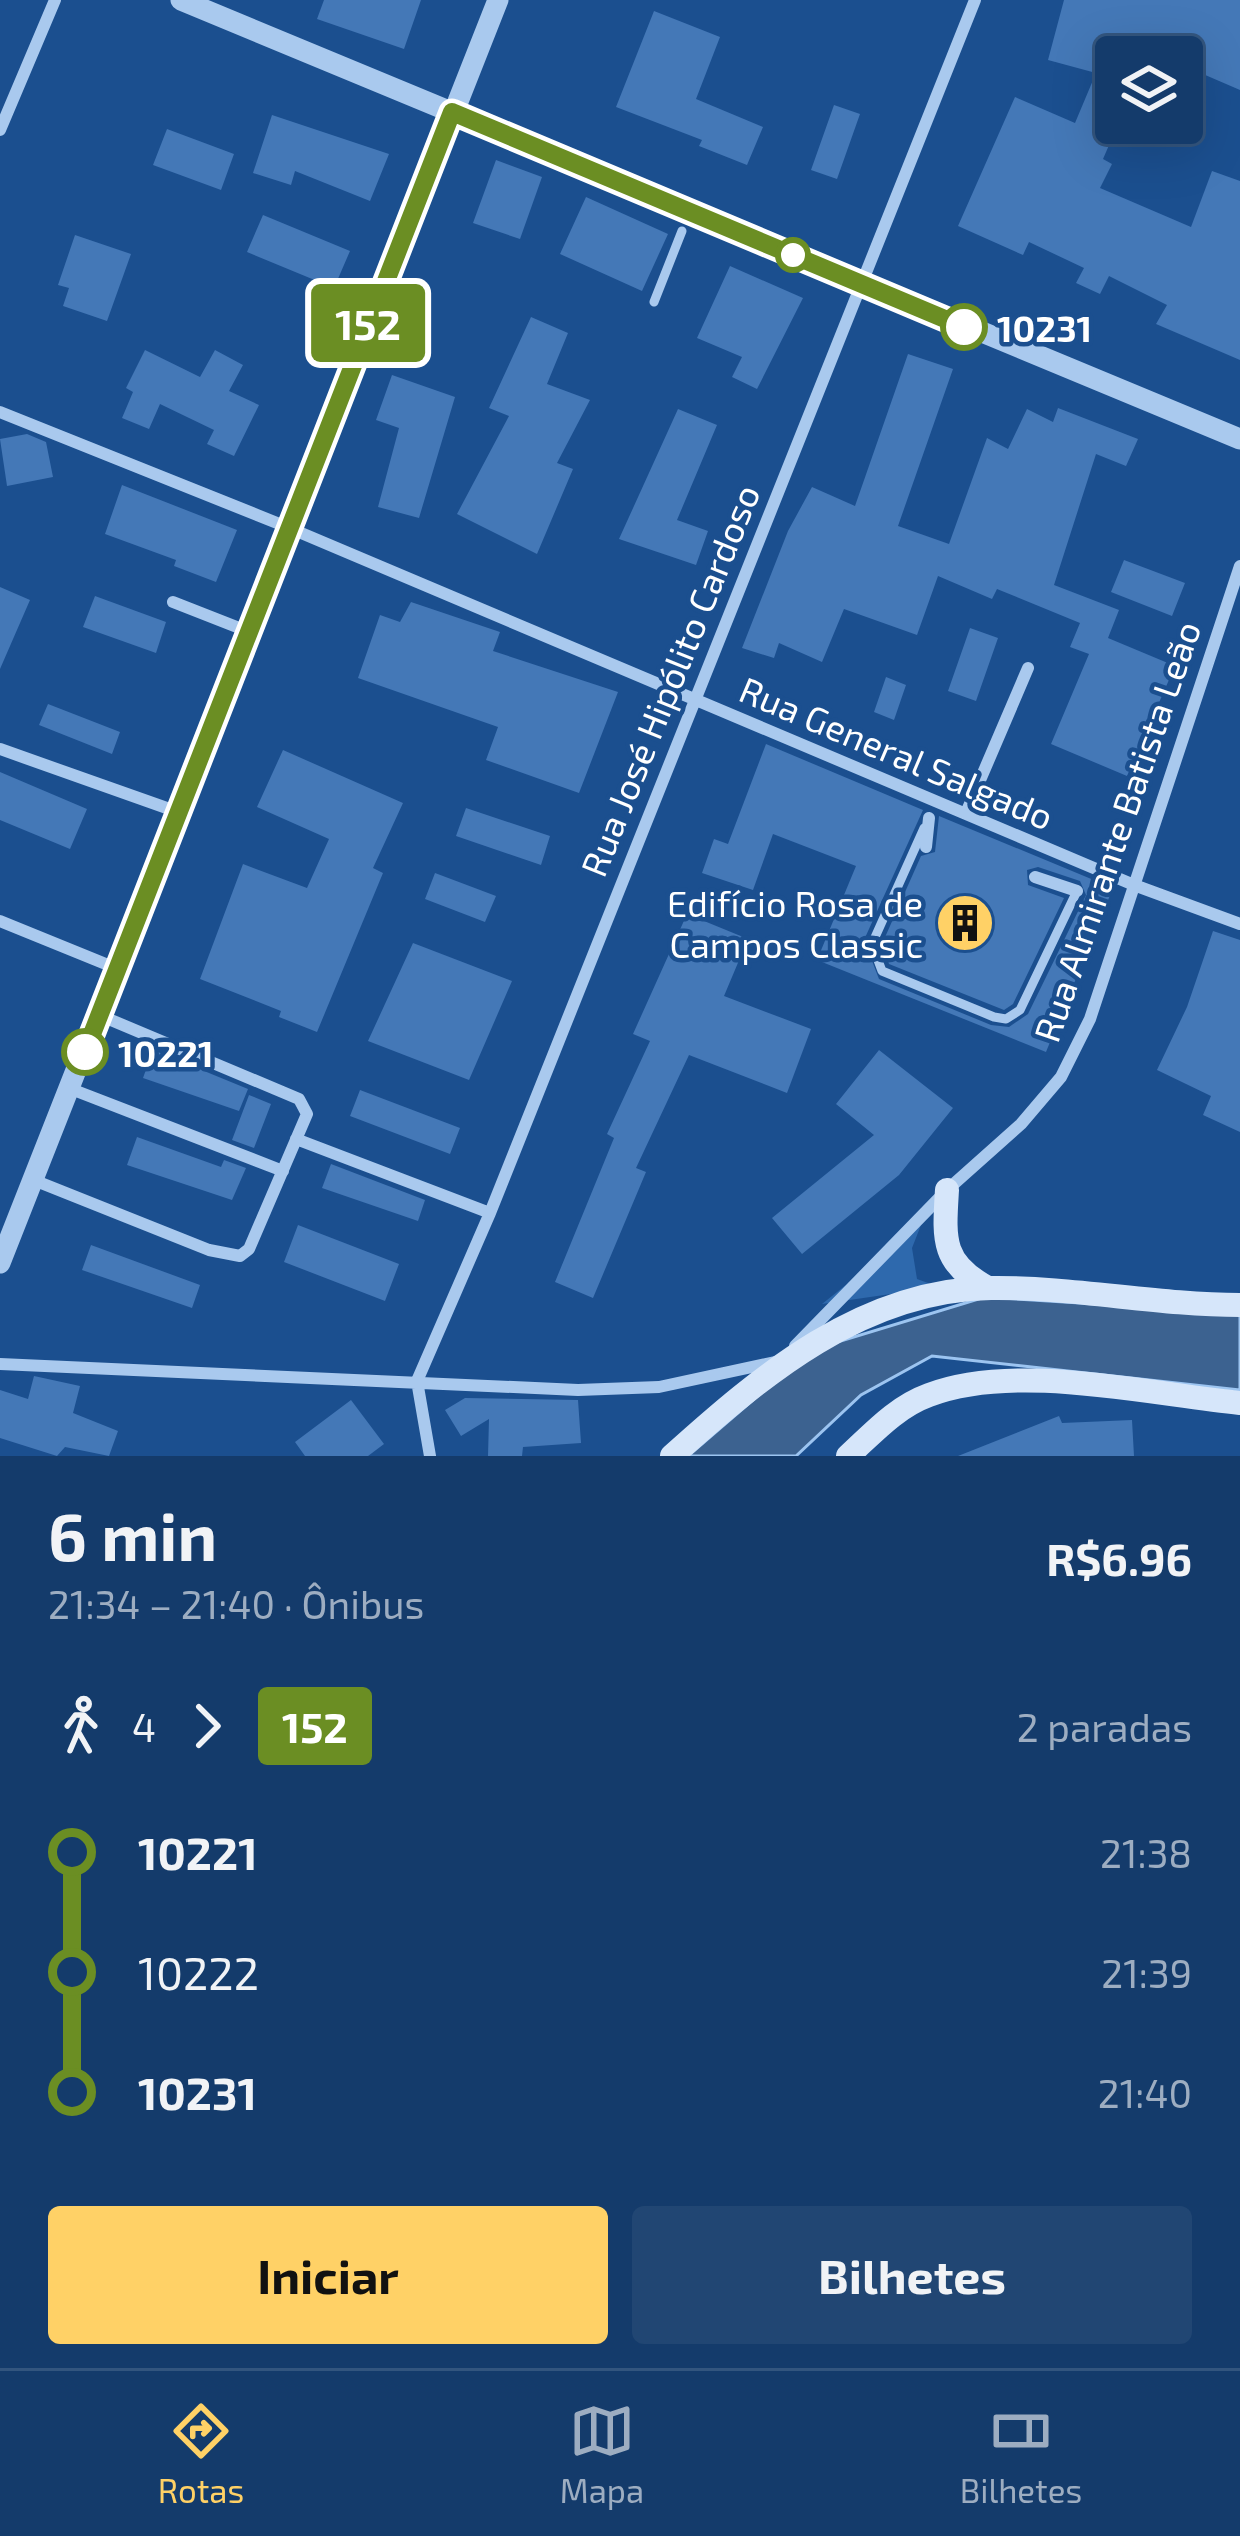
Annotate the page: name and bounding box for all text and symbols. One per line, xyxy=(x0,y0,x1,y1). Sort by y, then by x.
map controls xyxy=(1095,36,1203,144)
button: layers xyxy=(1095,36,1203,144)
unlabelled marker xyxy=(777,239,809,271)
line badge: 152 xyxy=(299,284,437,362)
text: 152 xyxy=(335,298,401,348)
marker: 10231 xyxy=(942,305,986,349)
place label: 10231 xyxy=(997,306,1092,349)
street label: Rua José Hipólito Cardoso xyxy=(571,478,767,882)
street label: Rua Almirante Batista Leão xyxy=(1024,615,1208,1047)
street label: Rua General Salgado xyxy=(734,667,1060,837)
place label: Edifício Rosa de Campos Classic xyxy=(667,881,923,965)
building icon: Edifício Rosa de Campos Classic xyxy=(934,892,996,954)
marker: 10221 xyxy=(63,1030,107,1074)
place label: 10221 xyxy=(118,1031,214,1074)
text: 6 min xyxy=(48,1495,217,1574)
text: R$6.96 xyxy=(1046,1531,1192,1585)
text: 21:34 – 21:40 · Ônibus xyxy=(48,1580,424,1627)
icon: walk xyxy=(48,1693,114,1759)
icon: forward xyxy=(174,1693,240,1759)
text: 152 xyxy=(282,1701,348,1751)
text: 4 xyxy=(132,1703,156,1750)
text: 2 paradas xyxy=(1017,1703,1192,1750)
text: 10221 xyxy=(138,1825,258,1879)
text: 21:38 xyxy=(1100,1829,1192,1876)
text: 10222 xyxy=(138,1945,259,1999)
text: 21:39 xyxy=(1101,1949,1192,1996)
text: 10231 xyxy=(138,2065,257,2119)
text: 21:40 xyxy=(1098,2069,1192,2116)
button: Iniciar xyxy=(48,2206,608,2344)
button: Bilhetes xyxy=(632,2206,1192,2344)
tab: Rotas xyxy=(158,2398,244,2510)
tab: Mapa xyxy=(560,2398,644,2510)
tab: Bilhetes xyxy=(960,2398,1082,2510)

